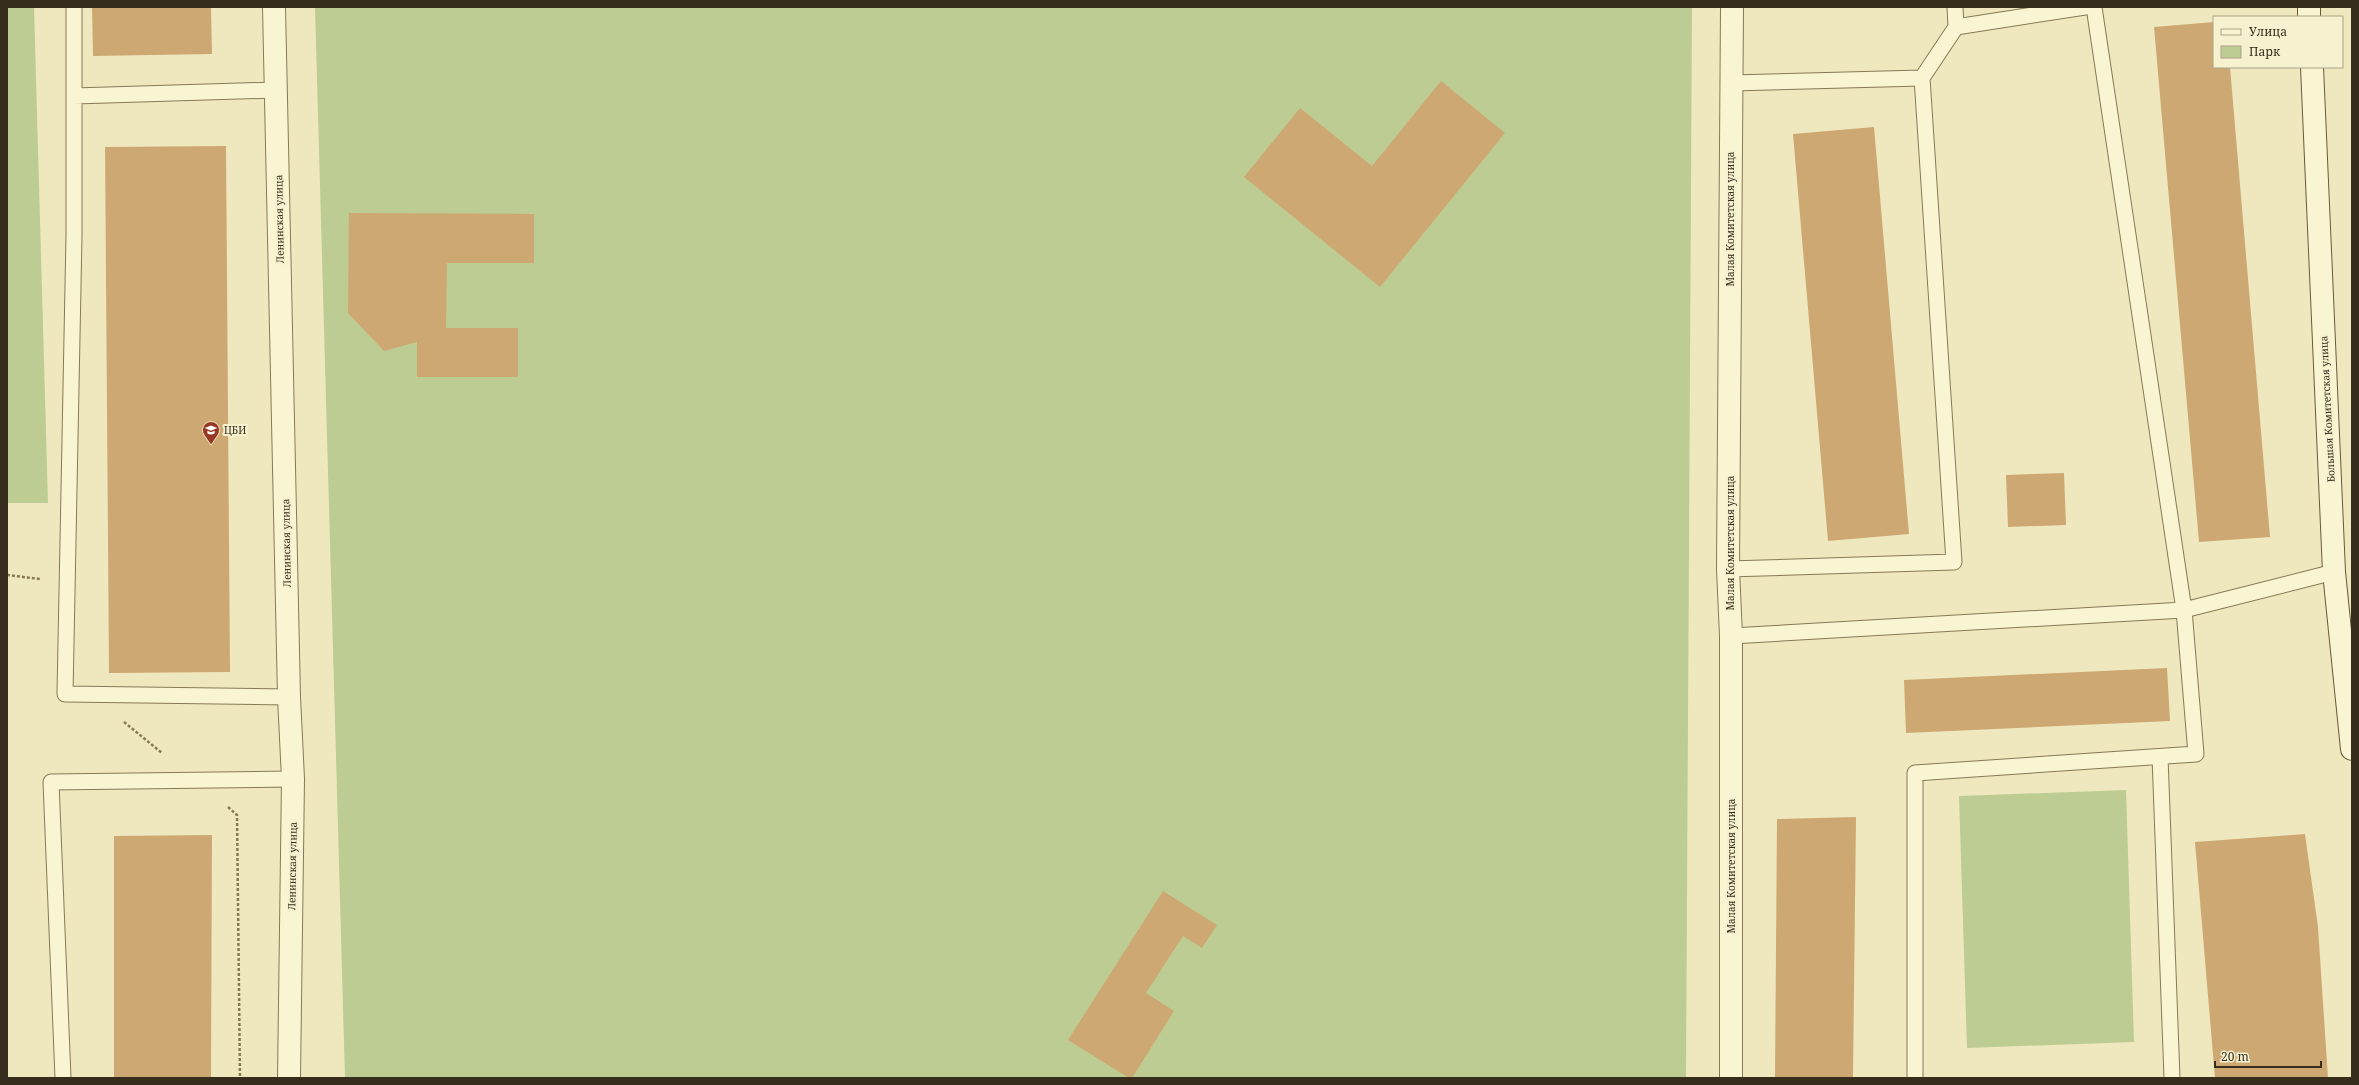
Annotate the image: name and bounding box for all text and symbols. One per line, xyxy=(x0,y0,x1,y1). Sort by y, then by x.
legend xyxy=(2213,16,2343,68)
text: Улица xyxy=(2249,23,2287,40)
text: Парк xyxy=(2249,43,2281,60)
street label: Малая Комитетская улица xyxy=(1723,151,1737,286)
street label: Ленинская улица xyxy=(271,174,287,263)
street label: Большая Комитетская улица xyxy=(2316,335,2338,483)
school or university icon: ЦБИ xyxy=(201,420,221,445)
place label: ЦБИ xyxy=(224,423,246,437)
street label: Малая Комитетская улица xyxy=(1723,475,1737,610)
street label: Ленинская улица xyxy=(278,498,294,587)
street label: Малая Комитетская улица xyxy=(1724,798,1738,933)
street label: Ленинская улица xyxy=(284,821,300,910)
scale bar xyxy=(2215,1043,2321,1069)
text: 20 m xyxy=(2221,1048,2249,1065)

